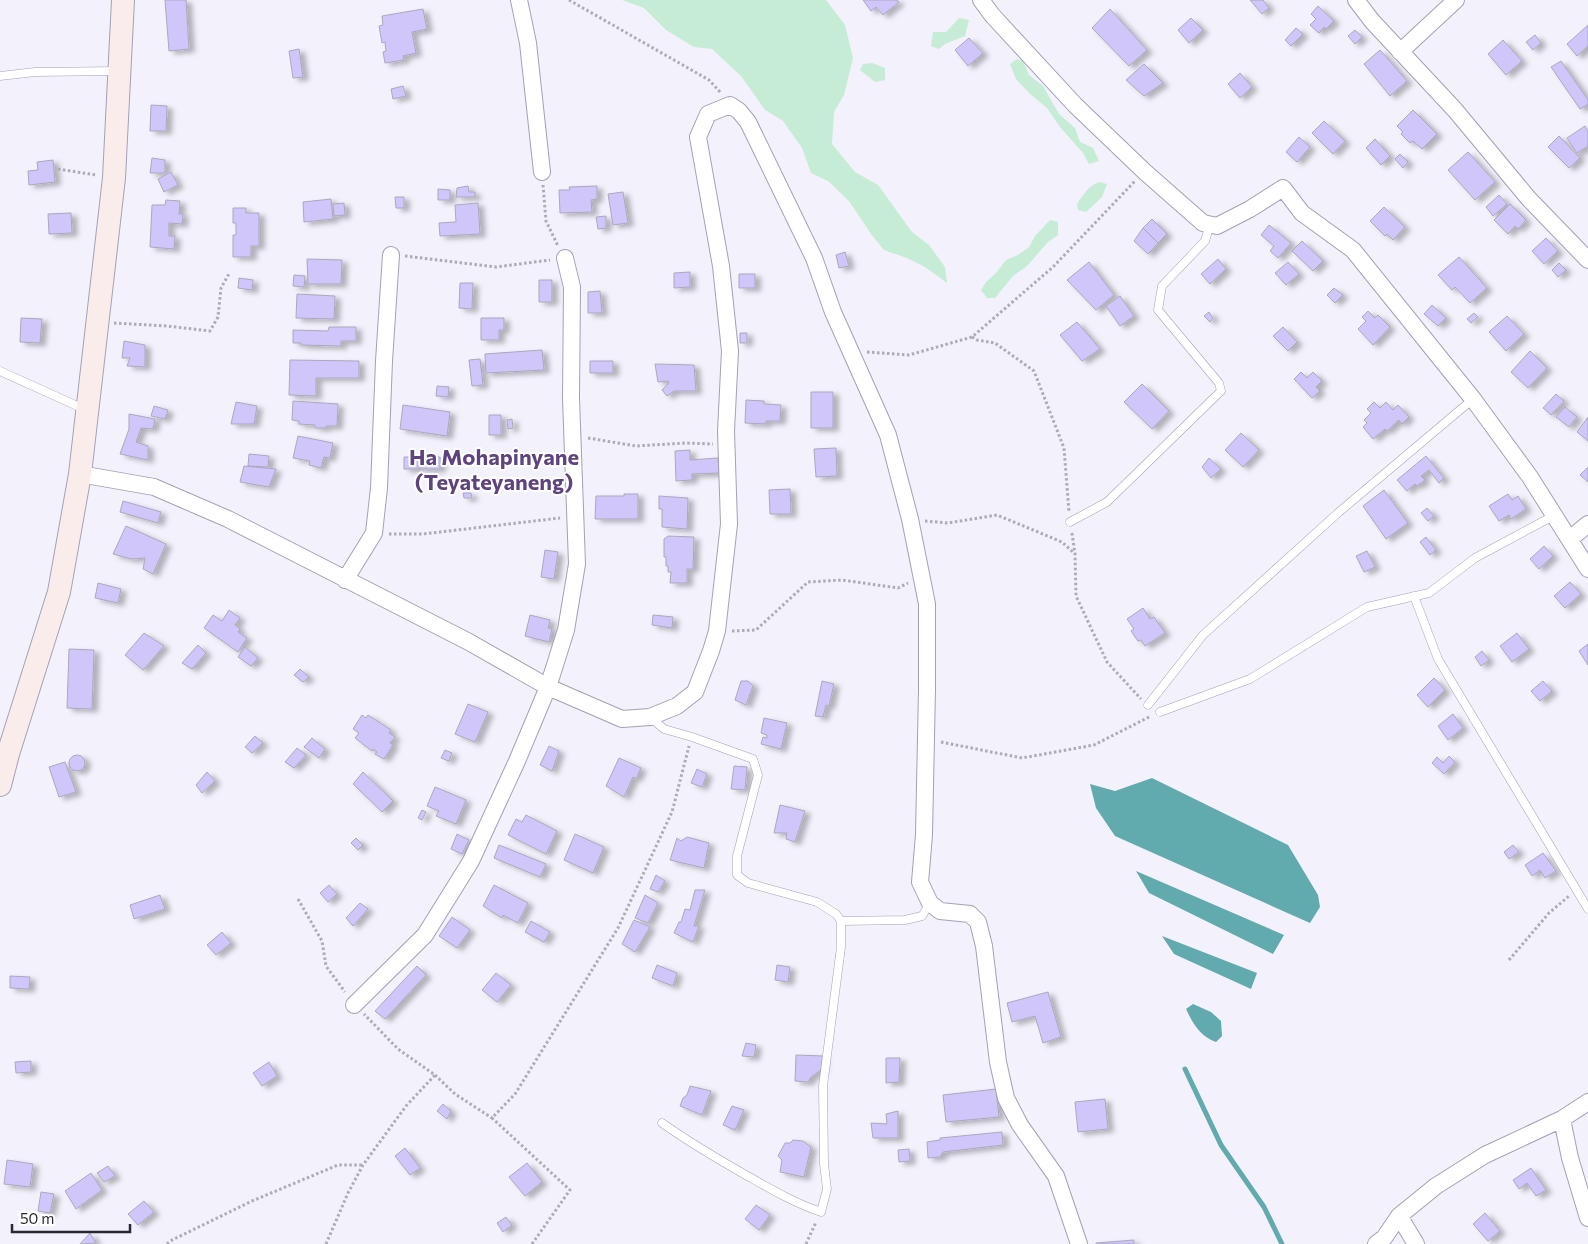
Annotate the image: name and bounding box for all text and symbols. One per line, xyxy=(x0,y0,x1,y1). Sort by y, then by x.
district label: Ha Mohapinyane (Teyateyaneng) xyxy=(409,443,579,495)
scale bar xyxy=(12,1202,130,1234)
text: 50 m xyxy=(20,1209,54,1227)

